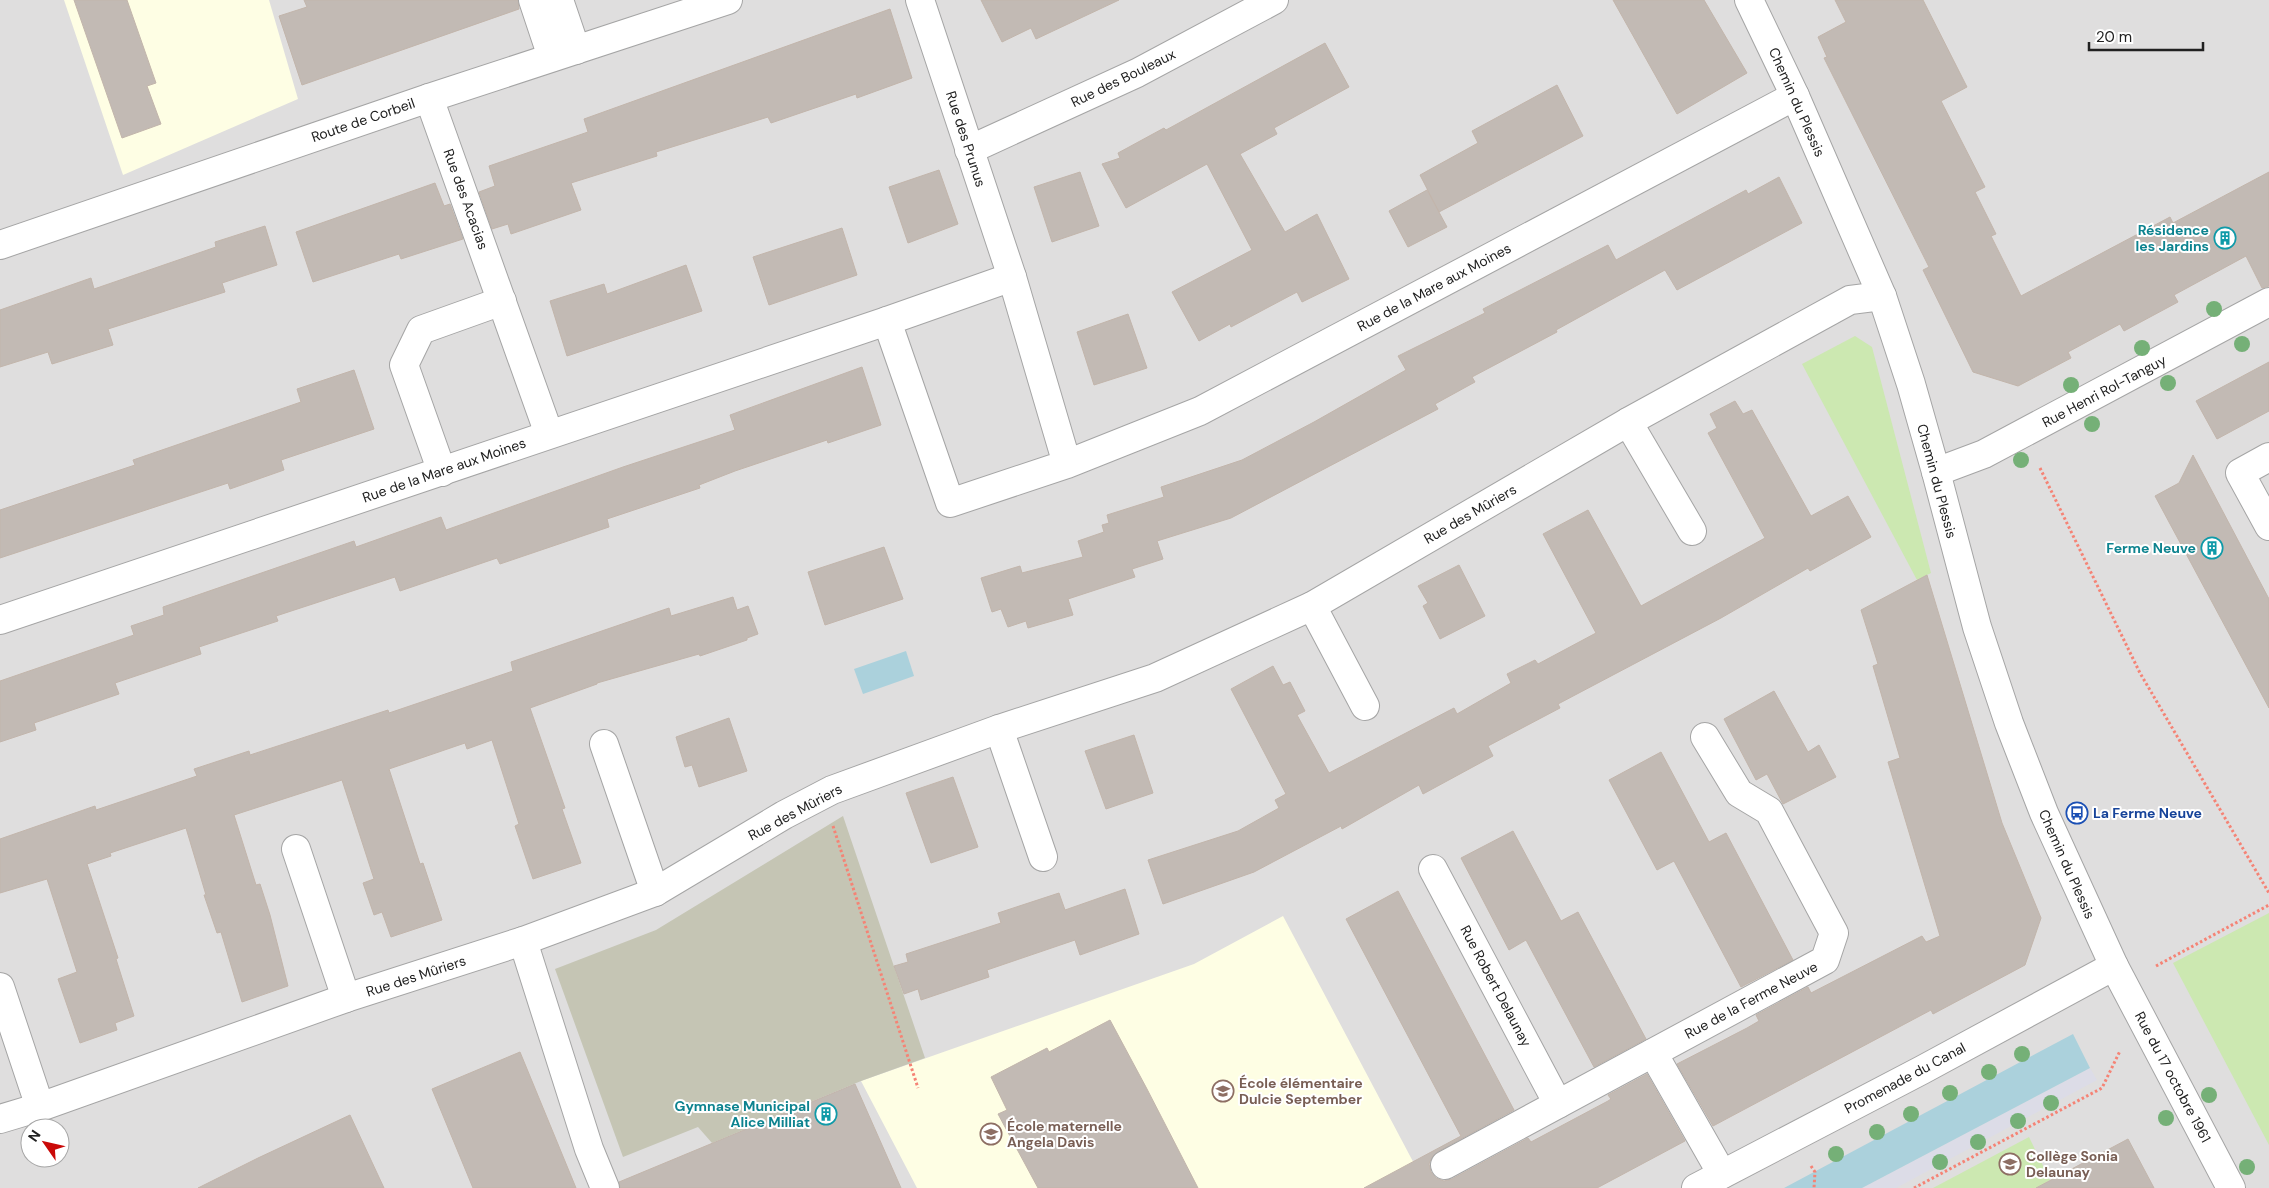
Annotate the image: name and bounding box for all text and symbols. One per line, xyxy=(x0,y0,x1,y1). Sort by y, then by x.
scale bar xyxy=(2089,20,2203,52)
text: 20 m xyxy=(2096,27,2132,47)
street label: Rue des Bouleaux xyxy=(1068,45,1178,111)
street label: Chemin du Plessis xyxy=(1765,45,1829,159)
street label: Rue des Prunus xyxy=(942,89,990,189)
street label: Route de Corbeil xyxy=(309,94,417,146)
street label: Rue des Acacias xyxy=(439,146,493,252)
place label: Résidence les Jardins xyxy=(2136,221,2209,255)
building icon: Résidence les Jardins xyxy=(2213,226,2237,250)
street label: Rue de la Mare aux Moines xyxy=(1354,239,1514,335)
street label: Rue Henri Rol-Tanguy xyxy=(2039,351,2169,431)
street label: Chemin du Plessis xyxy=(1913,422,1961,540)
street label: Rue de la Mare aux Moines xyxy=(360,434,528,506)
street label: Rue des Mûriers xyxy=(1420,480,1520,548)
building icon: Ferme Neuve xyxy=(2200,536,2224,560)
place label: Ferme Neuve xyxy=(2106,539,2196,557)
street label: Rue des Mûriers xyxy=(745,780,845,844)
bus stop icon: La Ferme Neuve xyxy=(2065,801,2089,825)
place label: La Ferme Neuve xyxy=(2093,804,2202,822)
street label: Chemin du Plessis xyxy=(2035,807,2099,921)
street label: Rue Robert Delaunay xyxy=(1456,922,1536,1050)
street label: Rue des Mûriers xyxy=(364,951,468,1001)
street label: Rue de la Ferme Neuve xyxy=(1681,957,1821,1043)
street label: Rue du 17 octobre 1961 xyxy=(2131,1009,2215,1145)
street label: Promenade du Canal xyxy=(1841,1038,1969,1118)
place label: École élémentaire Dulcie September xyxy=(1239,1074,1363,1108)
school or university icon: École élémentaire Dulcie September xyxy=(1211,1079,1235,1103)
place label: Gymnase Municipal Alice Milliat xyxy=(675,1097,810,1131)
building icon: Gymnase Municipal Alice Milliat xyxy=(814,1102,838,1126)
place label: École maternelle Angela Davis xyxy=(1007,1117,1122,1151)
north arrow xyxy=(20,1118,70,1168)
school or university icon: École maternelle Angela Davis xyxy=(979,1122,1003,1146)
text: N xyxy=(24,1126,45,1145)
place label: Collège Sonia Delaunay xyxy=(2026,1147,2118,1181)
school or university icon: Collège Sonia Delaunay xyxy=(1998,1152,2022,1176)

